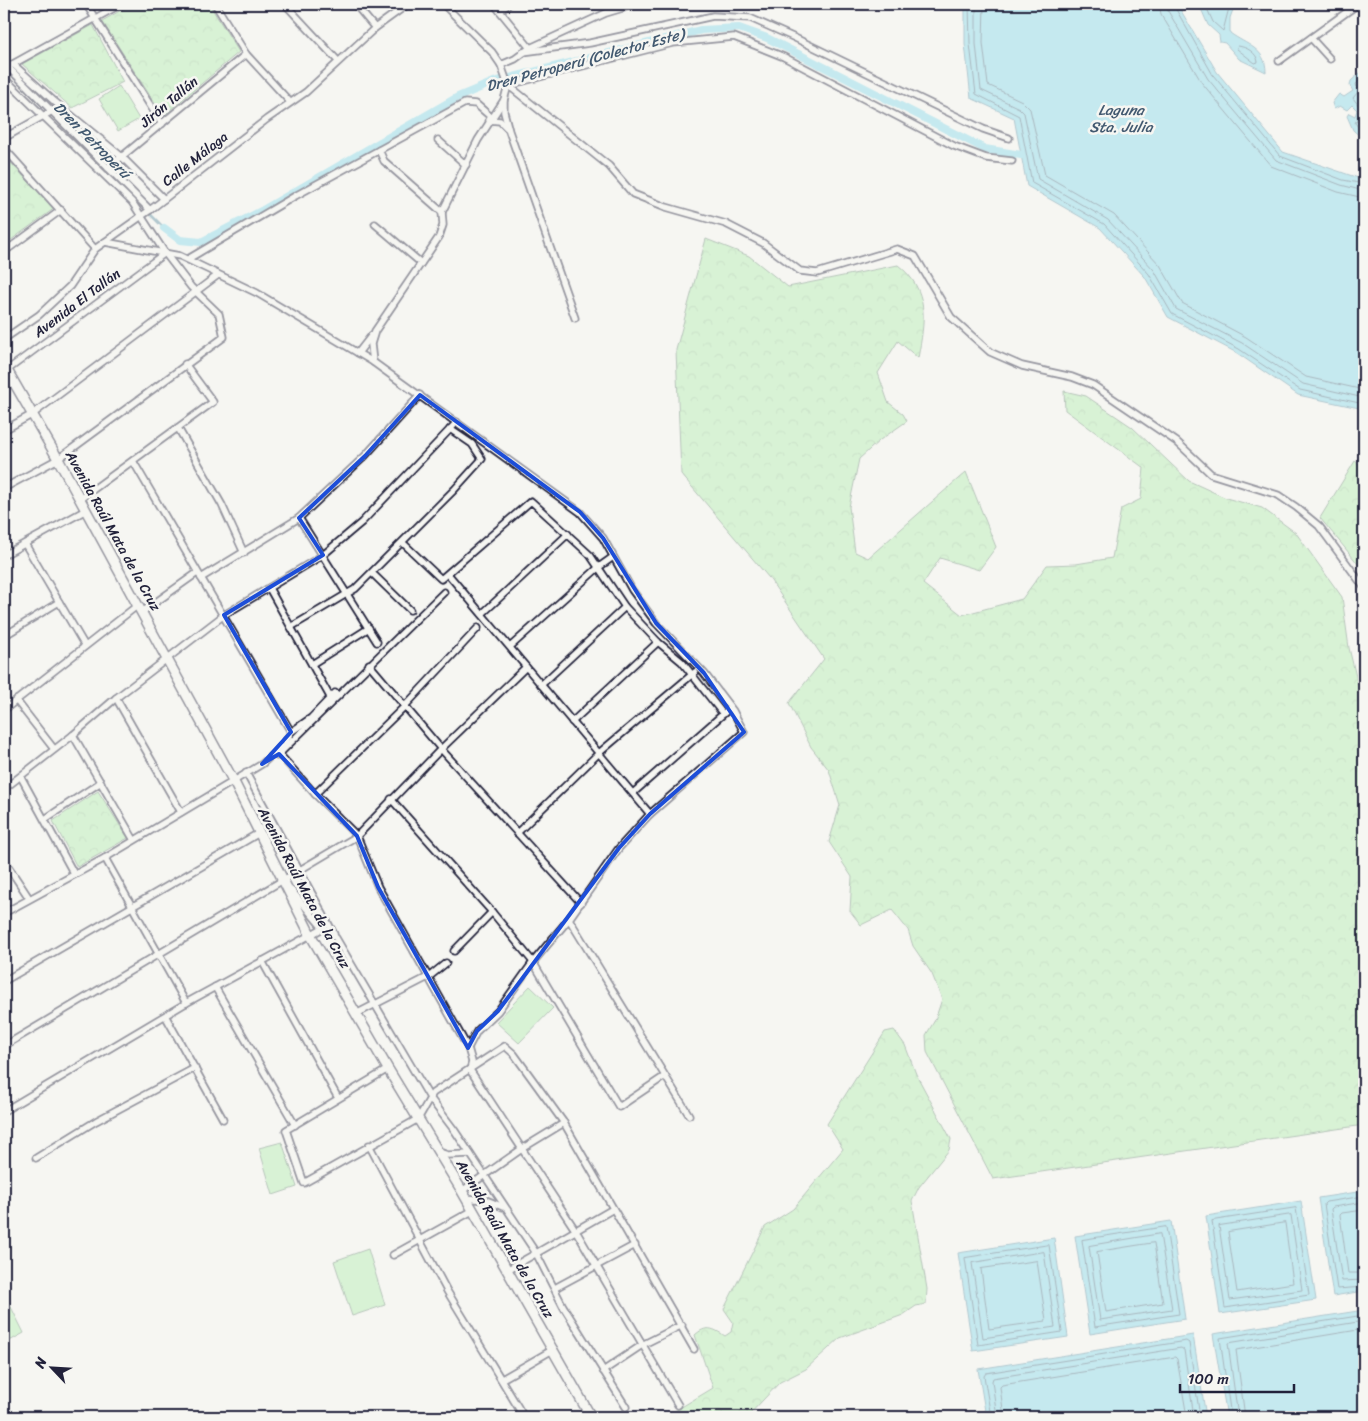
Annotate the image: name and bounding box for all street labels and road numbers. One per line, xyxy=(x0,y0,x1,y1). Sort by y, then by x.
street label: Jirón Tallán xyxy=(133,70,204,135)
street label: Calle Málaga xyxy=(156,125,234,193)
street label: Avenida El Tallán xyxy=(27,261,126,345)
street label: Avenida Raúl Mata de la Cruz xyxy=(58,445,168,616)
street label: Avenida Raúl Mata de la Cruz xyxy=(250,802,358,974)
street label: Avenida Raúl Mata de la Cruz xyxy=(449,1154,561,1324)

